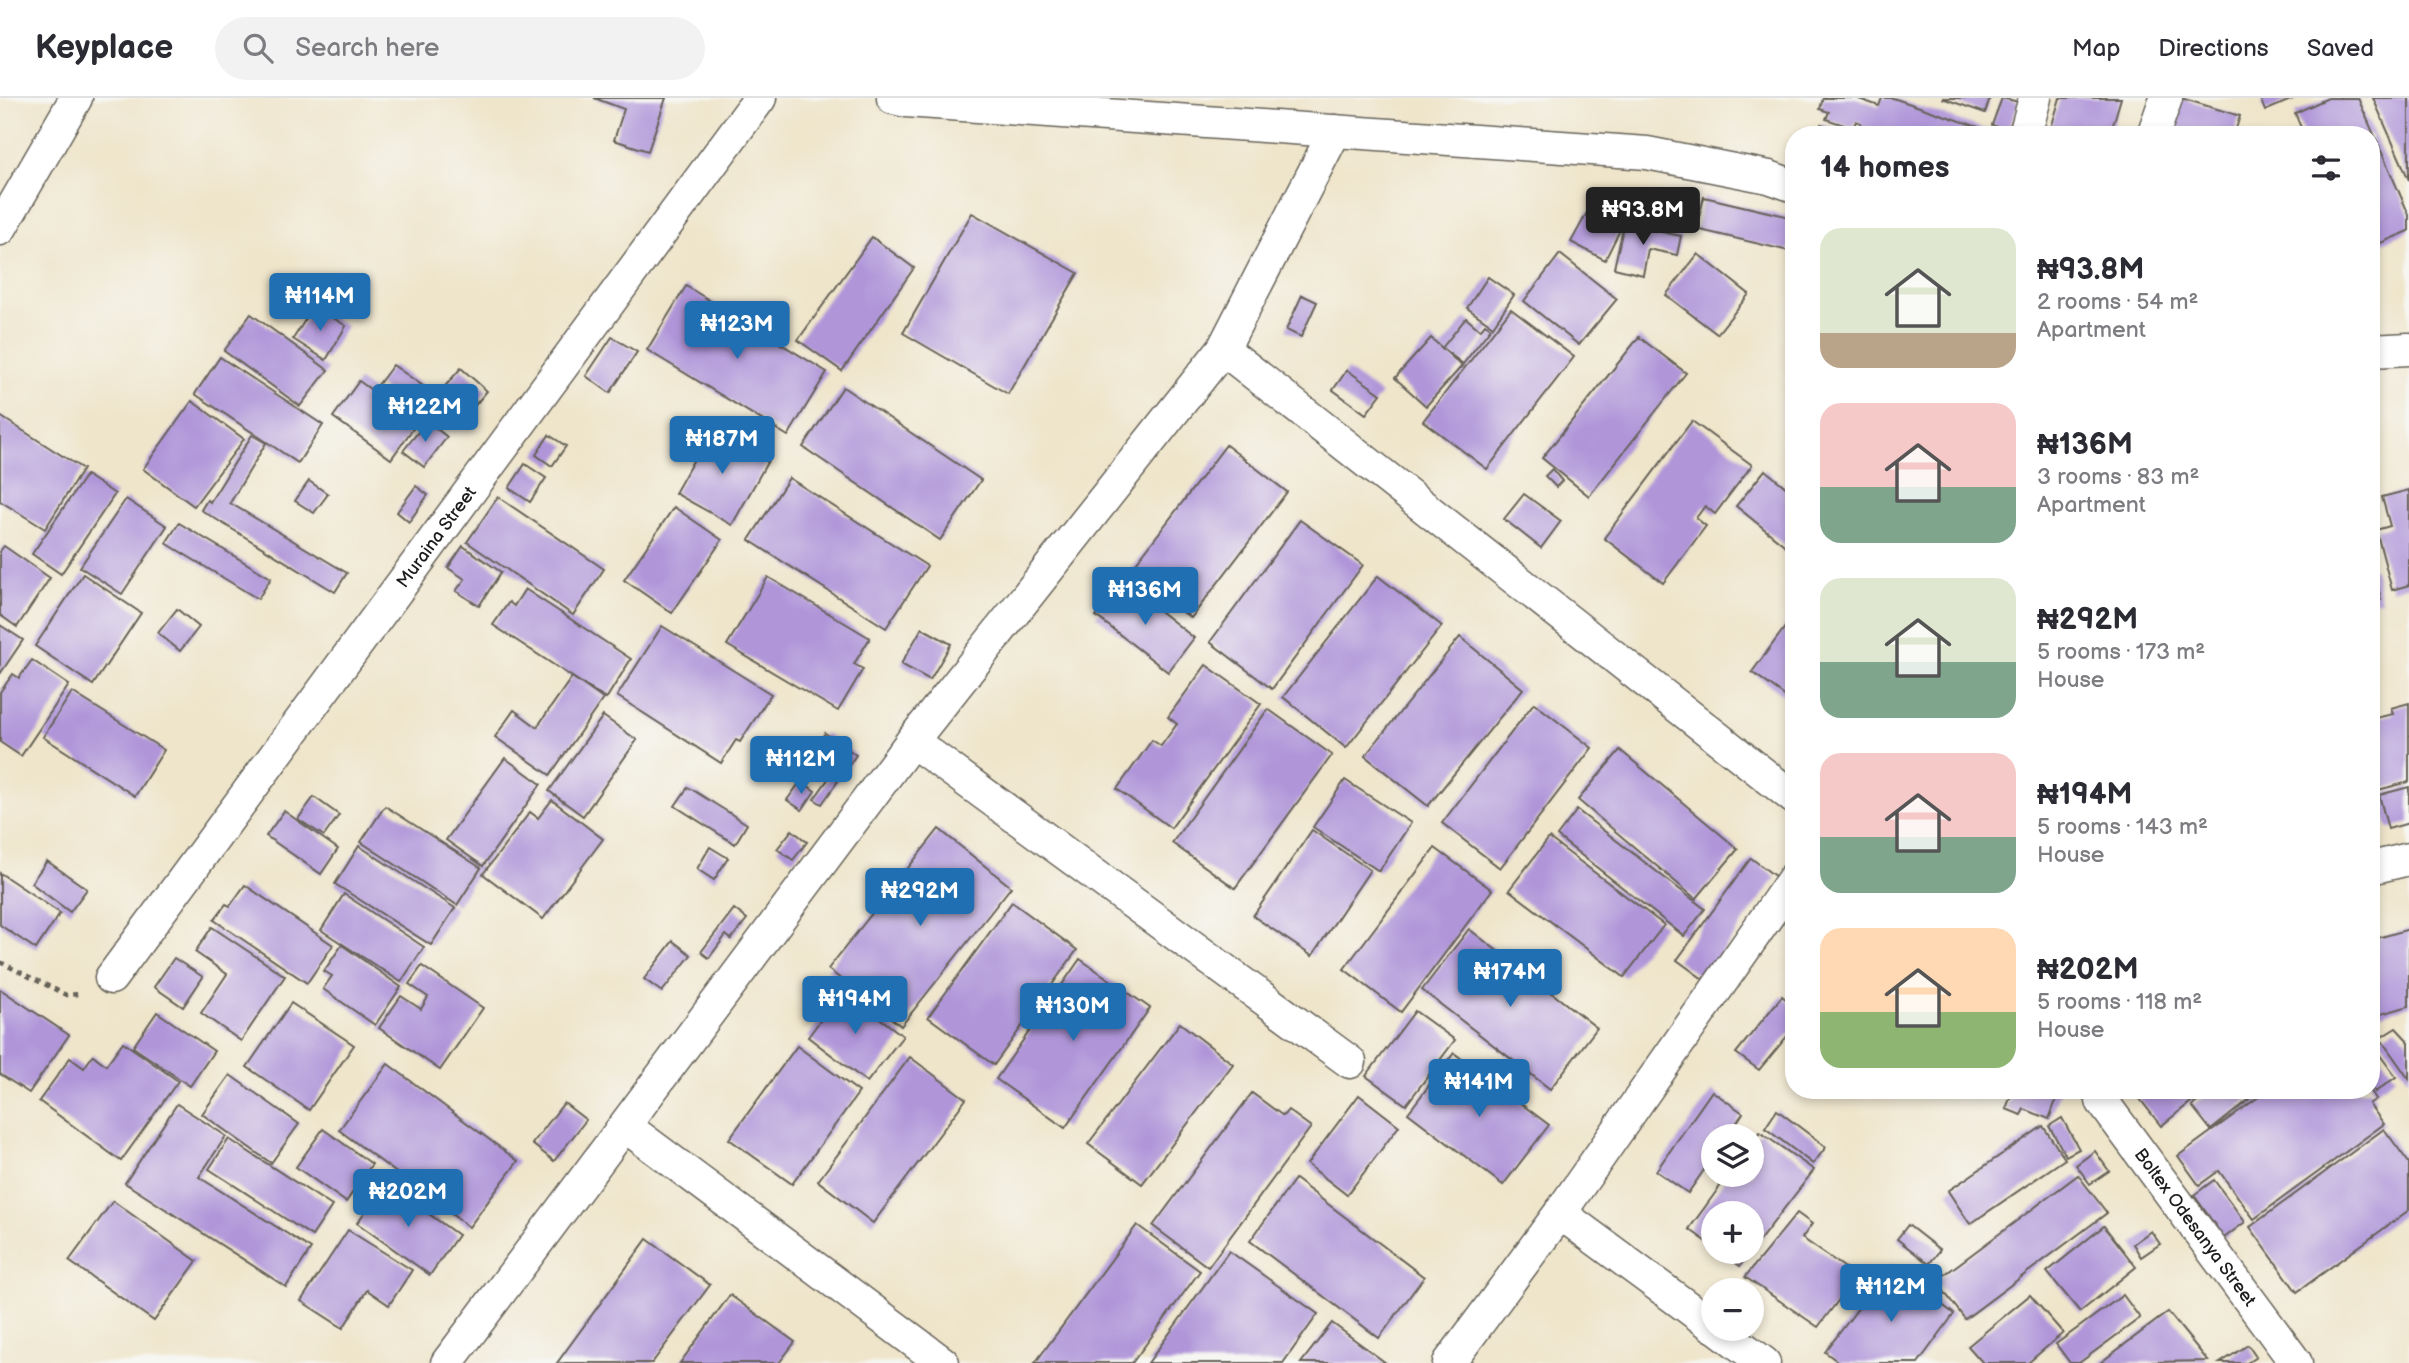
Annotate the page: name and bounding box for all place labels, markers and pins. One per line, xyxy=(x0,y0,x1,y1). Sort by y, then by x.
pin: ₦93.8M xyxy=(1586,188,1700,247)
pin: ₦114M xyxy=(271,274,369,333)
pin: ₦123M xyxy=(688,302,786,361)
pin: ₦122M xyxy=(376,384,474,444)
pin: ₦187M xyxy=(673,416,771,476)
pin: ₦136M xyxy=(1096,568,1194,627)
pin: ₦112M xyxy=(752,736,850,796)
pin: ₦292M xyxy=(871,868,969,928)
pin: ₦174M xyxy=(1461,950,1559,1009)
pin: ₦194M xyxy=(806,976,904,1036)
pin: ₦130M xyxy=(1024,984,1122,1043)
pin: ₦141M xyxy=(1430,1060,1528,1119)
pin: ₦202M xyxy=(359,1170,457,1229)
pin: ₦112M xyxy=(1842,1264,1940,1324)

